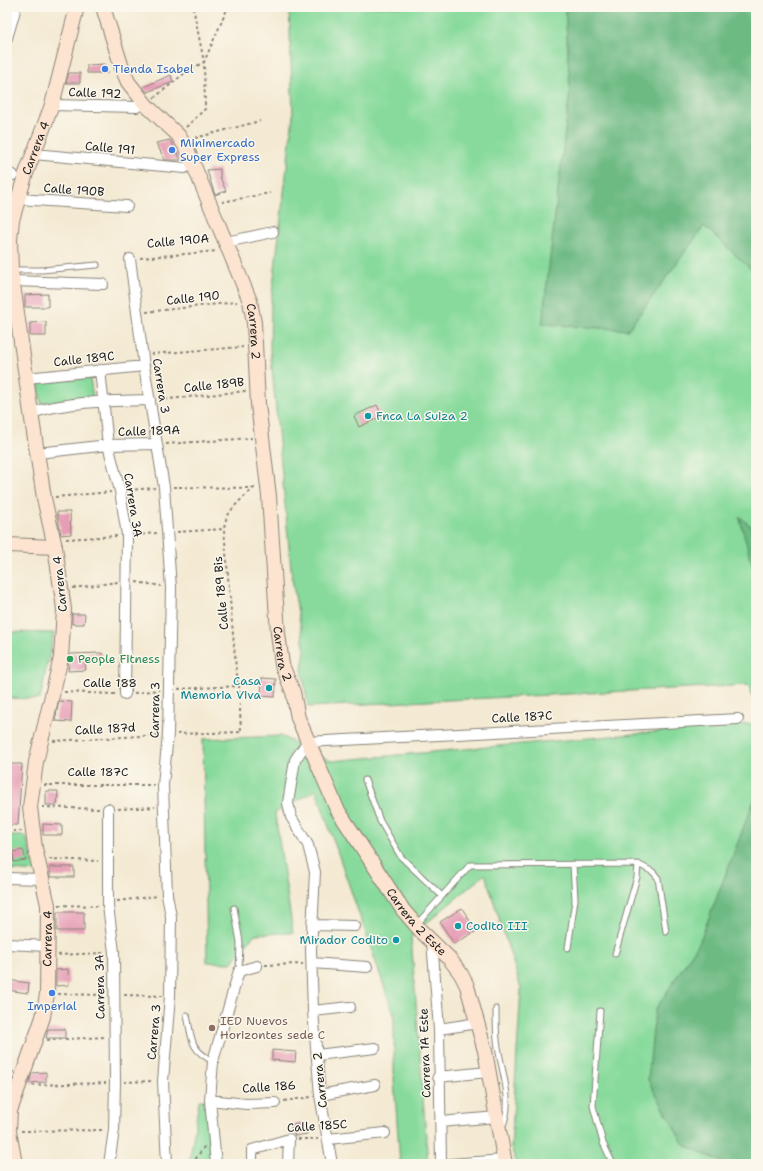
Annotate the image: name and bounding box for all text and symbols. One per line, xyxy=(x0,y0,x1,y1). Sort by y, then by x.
place label: Tienda Isabel xyxy=(113,61,194,77)
marker: Tienda Isabel xyxy=(100,64,110,74)
street label: Calle 192 xyxy=(68,84,122,102)
street label: Carrera 4 xyxy=(18,119,53,177)
place label: Minimercado Super Express xyxy=(180,135,260,165)
street label: Calle 191 xyxy=(84,138,136,158)
marker: Minimercado Super Express xyxy=(167,145,177,155)
street label: Calle 190B xyxy=(43,180,105,200)
street label: Calle 190A xyxy=(146,230,210,252)
street label: Calle 190 xyxy=(165,287,221,309)
street label: Carrera 2 xyxy=(243,302,264,360)
street label: Calle 189C xyxy=(53,348,115,370)
street label: Carrera 3 xyxy=(149,357,173,415)
street label: Calle 189B xyxy=(183,374,245,396)
place label: Fnca La Suiza 2 xyxy=(376,408,468,424)
marker: Fnca La Suiza 2 xyxy=(363,411,373,421)
street label: Calle 189A xyxy=(118,422,181,440)
street label: Carrera 3A xyxy=(120,472,146,538)
street label: Carrera 4 xyxy=(49,555,71,613)
street label: Calle 189 Bis xyxy=(210,555,232,631)
street label: Carrera 2 xyxy=(270,626,296,684)
place label: People Fitness xyxy=(78,651,160,667)
marker: People Fitness xyxy=(65,654,75,664)
place label: Casa Memoria Viva xyxy=(180,673,262,703)
street label: Calle 188 xyxy=(83,675,137,691)
street label: Carrera 3 xyxy=(147,682,163,738)
marker: Casa Memoria Viva xyxy=(264,683,274,693)
street label: Calle 187C xyxy=(491,707,553,727)
street label: Calle 187d xyxy=(74,719,136,739)
street label: Calle 187C xyxy=(68,764,128,780)
street label: Carrera 2 Este xyxy=(383,885,450,959)
street label: Carrera 4 xyxy=(39,910,56,967)
place label: Codito III xyxy=(466,918,528,934)
marker: Codito III xyxy=(453,921,463,931)
place label: Mirador Codito xyxy=(299,932,388,948)
marker: Mirador Codito xyxy=(391,935,401,945)
street label: Carrera 3A xyxy=(91,954,109,1019)
marker: Imperial xyxy=(47,988,57,998)
place label: Imperial xyxy=(27,998,77,1014)
street label: Carrera 3 xyxy=(144,1003,164,1061)
street label: Carrera 1A Este xyxy=(415,1008,435,1098)
place label: IED Nuevos Horizontes sede C xyxy=(220,1013,325,1043)
marker: IED Nuevos Horizontes sede C xyxy=(207,1023,217,1033)
street label: Carrera 2 xyxy=(309,1051,331,1109)
street label: Calle 186 xyxy=(242,1077,296,1097)
street label: Calle 185C xyxy=(286,1116,348,1136)

